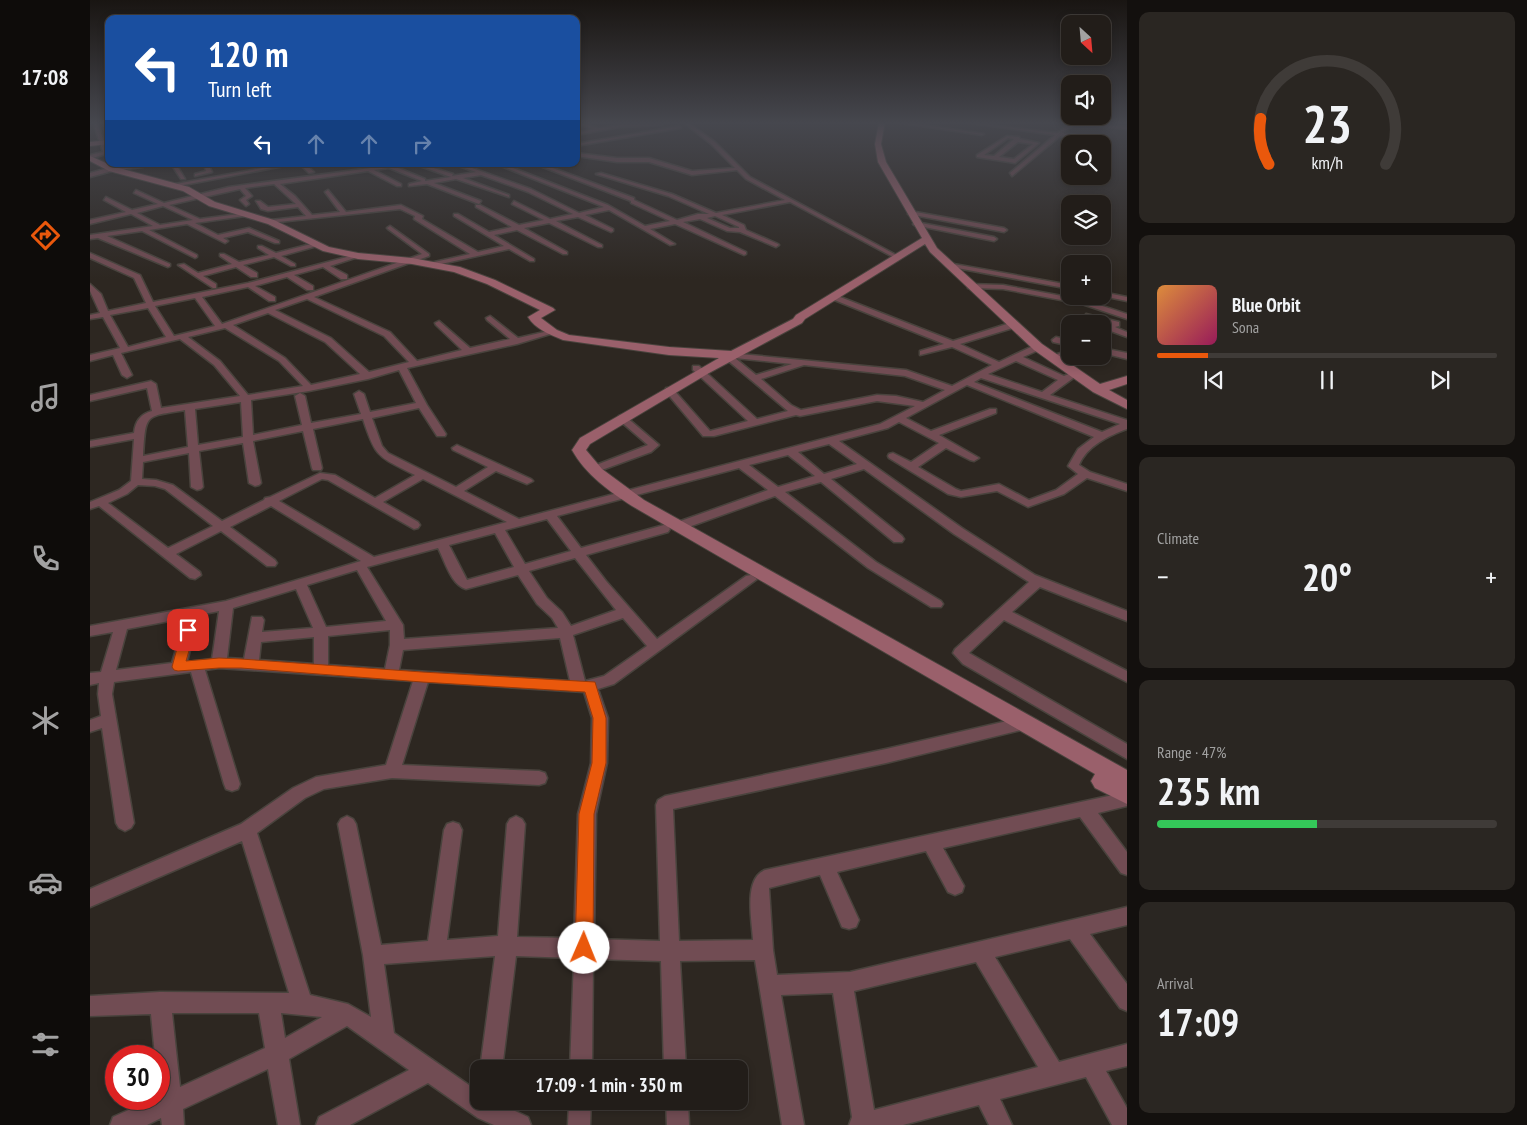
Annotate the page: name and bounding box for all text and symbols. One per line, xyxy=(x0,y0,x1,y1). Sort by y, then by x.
north arrow xyxy=(1061,15,1111,65)
map controls xyxy=(1061,15,1111,365)
text: 120 m xyxy=(208,31,289,77)
icon: left xyxy=(125,35,190,100)
text: 17:08 xyxy=(21,63,69,91)
text: Turn left xyxy=(208,75,272,103)
button: sound xyxy=(1061,75,1111,125)
text: 23 xyxy=(1302,90,1352,157)
icon: left xyxy=(249,130,277,158)
icon: ahead xyxy=(302,130,330,158)
icon: ahead xyxy=(355,130,383,158)
icon: right xyxy=(408,130,436,158)
button: search xyxy=(1061,135,1111,185)
text: km/h xyxy=(1311,151,1343,174)
button: layers xyxy=(1061,195,1111,245)
icon: directions xyxy=(28,218,63,253)
button: + xyxy=(1061,255,1111,305)
text: Blue Orbit xyxy=(1232,293,1301,317)
button: − xyxy=(1061,315,1111,365)
text: Sona xyxy=(1232,317,1259,337)
icon: previous xyxy=(1200,366,1228,394)
icon: pause xyxy=(1313,366,1341,394)
icon: next xyxy=(1426,366,1454,394)
icon: music xyxy=(28,380,63,415)
text: Climate xyxy=(1157,528,1199,548)
icon: phone xyxy=(28,541,63,576)
text: 20° xyxy=(1302,552,1352,601)
text: − xyxy=(1157,558,1169,595)
text: + xyxy=(1485,558,1497,595)
pin xyxy=(167,609,209,651)
icon: arrive xyxy=(174,616,202,644)
icon: climate xyxy=(28,703,63,738)
text: Range · 47% xyxy=(1157,742,1226,762)
text: 235 km xyxy=(1157,766,1260,815)
icon: car xyxy=(28,865,63,900)
position arrow xyxy=(557,921,609,973)
text: Arrival xyxy=(1157,973,1193,993)
text: 17:09 xyxy=(1157,997,1239,1046)
icon: filters xyxy=(28,1027,63,1062)
speed limit sign: 30 xyxy=(105,1045,170,1110)
text: 17:09 · 1 min · 350 m xyxy=(536,1073,682,1097)

